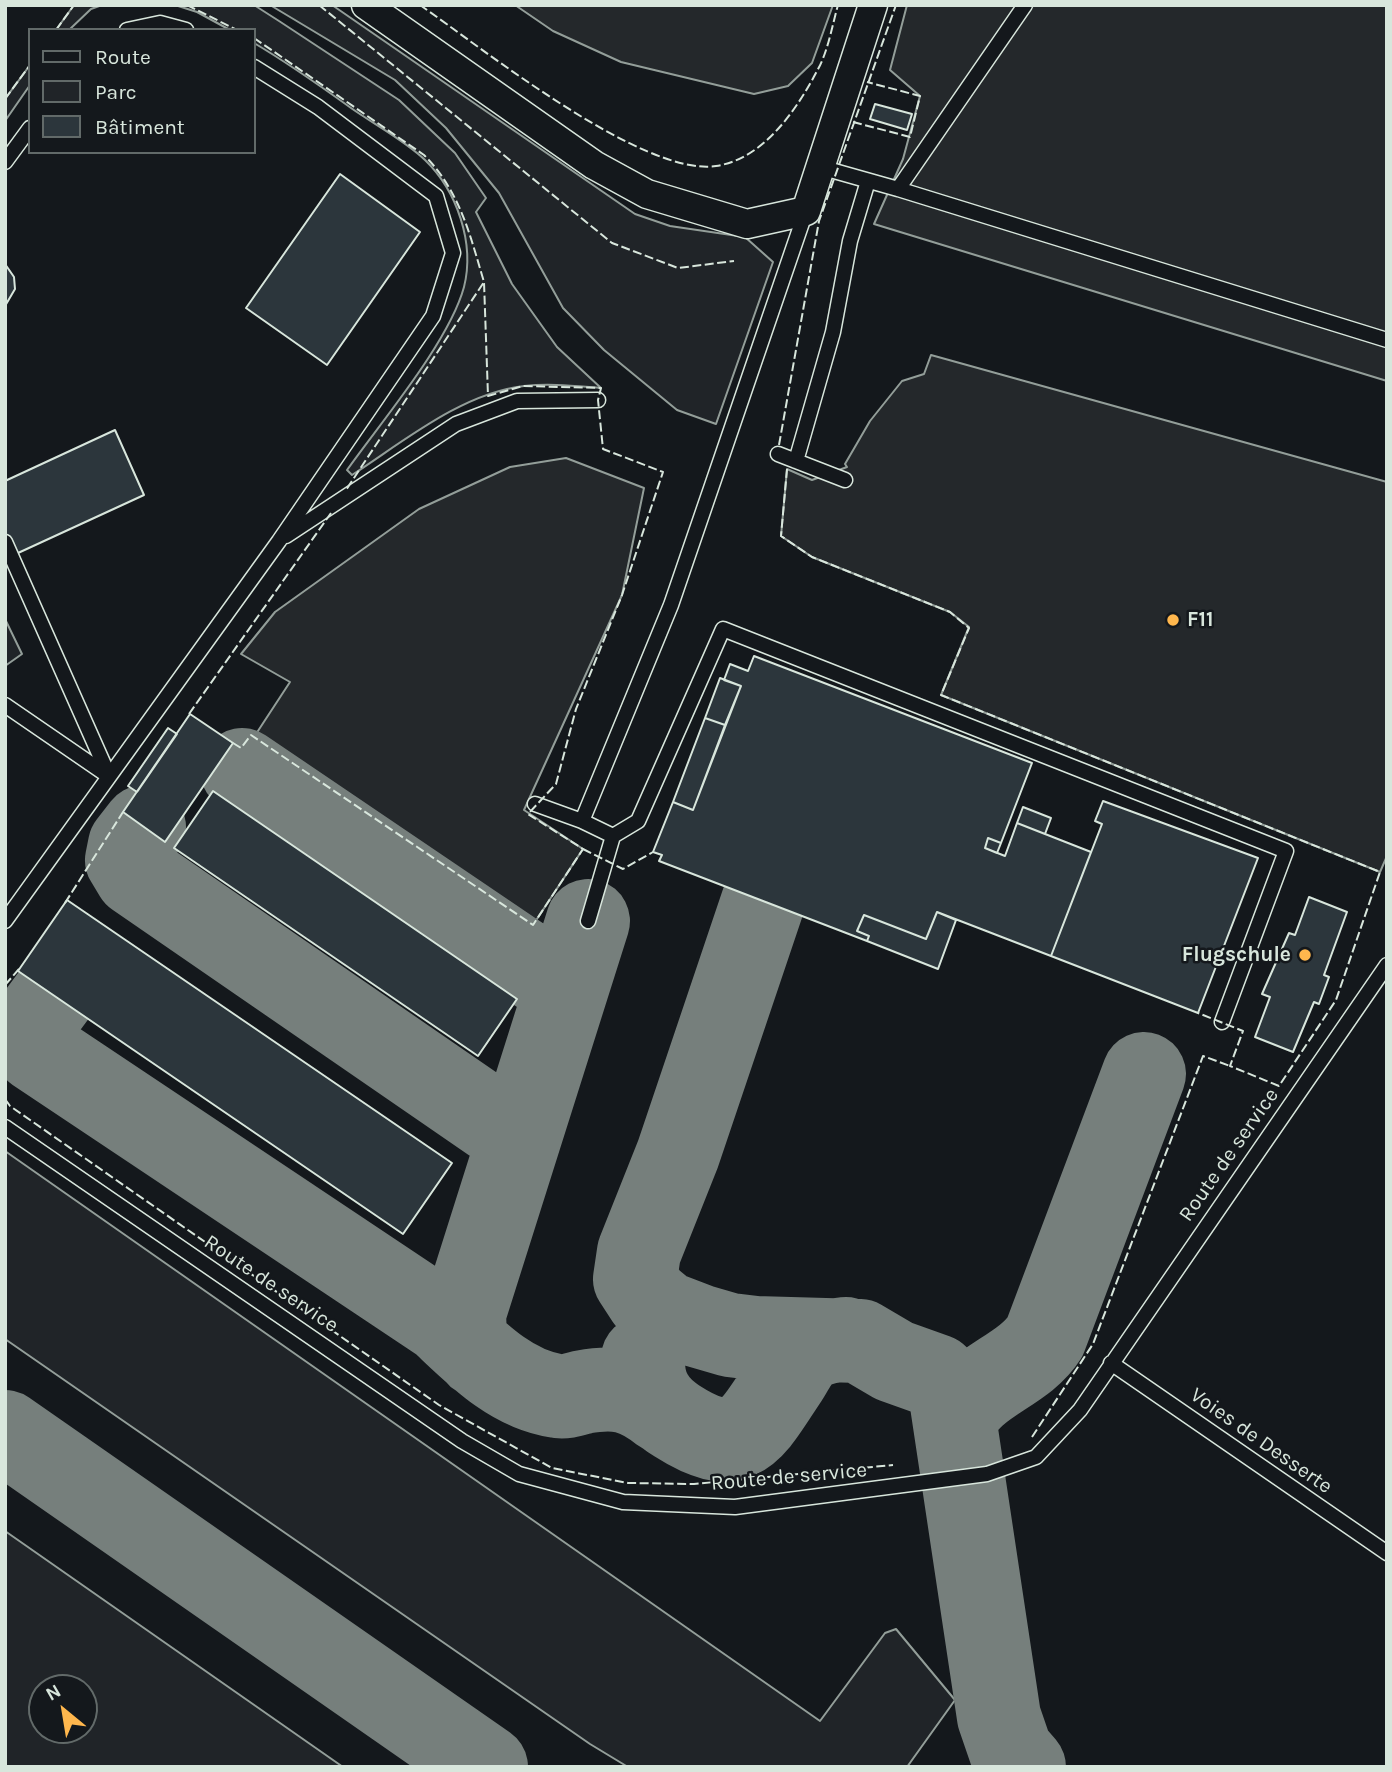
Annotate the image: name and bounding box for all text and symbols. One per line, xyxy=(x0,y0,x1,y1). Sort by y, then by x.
legend xyxy=(28,28,256,154)
text: Route xyxy=(95,45,151,69)
text: Parc xyxy=(95,80,137,104)
text: Bâtiment xyxy=(95,115,185,139)
place label: F11 xyxy=(1187,607,1213,633)
marker: F11 xyxy=(1165,612,1181,628)
place label: Flugschule xyxy=(1182,942,1291,968)
marker: Flugschule xyxy=(1297,947,1313,963)
street label: Route de service xyxy=(1174,1084,1284,1226)
street label: Route de service xyxy=(199,1230,343,1338)
street label: Voies de Desserte xyxy=(1185,1383,1337,1499)
street label: Route de service xyxy=(710,1458,868,1496)
north arrow xyxy=(28,1674,98,1744)
text: N xyxy=(42,1680,65,1705)

